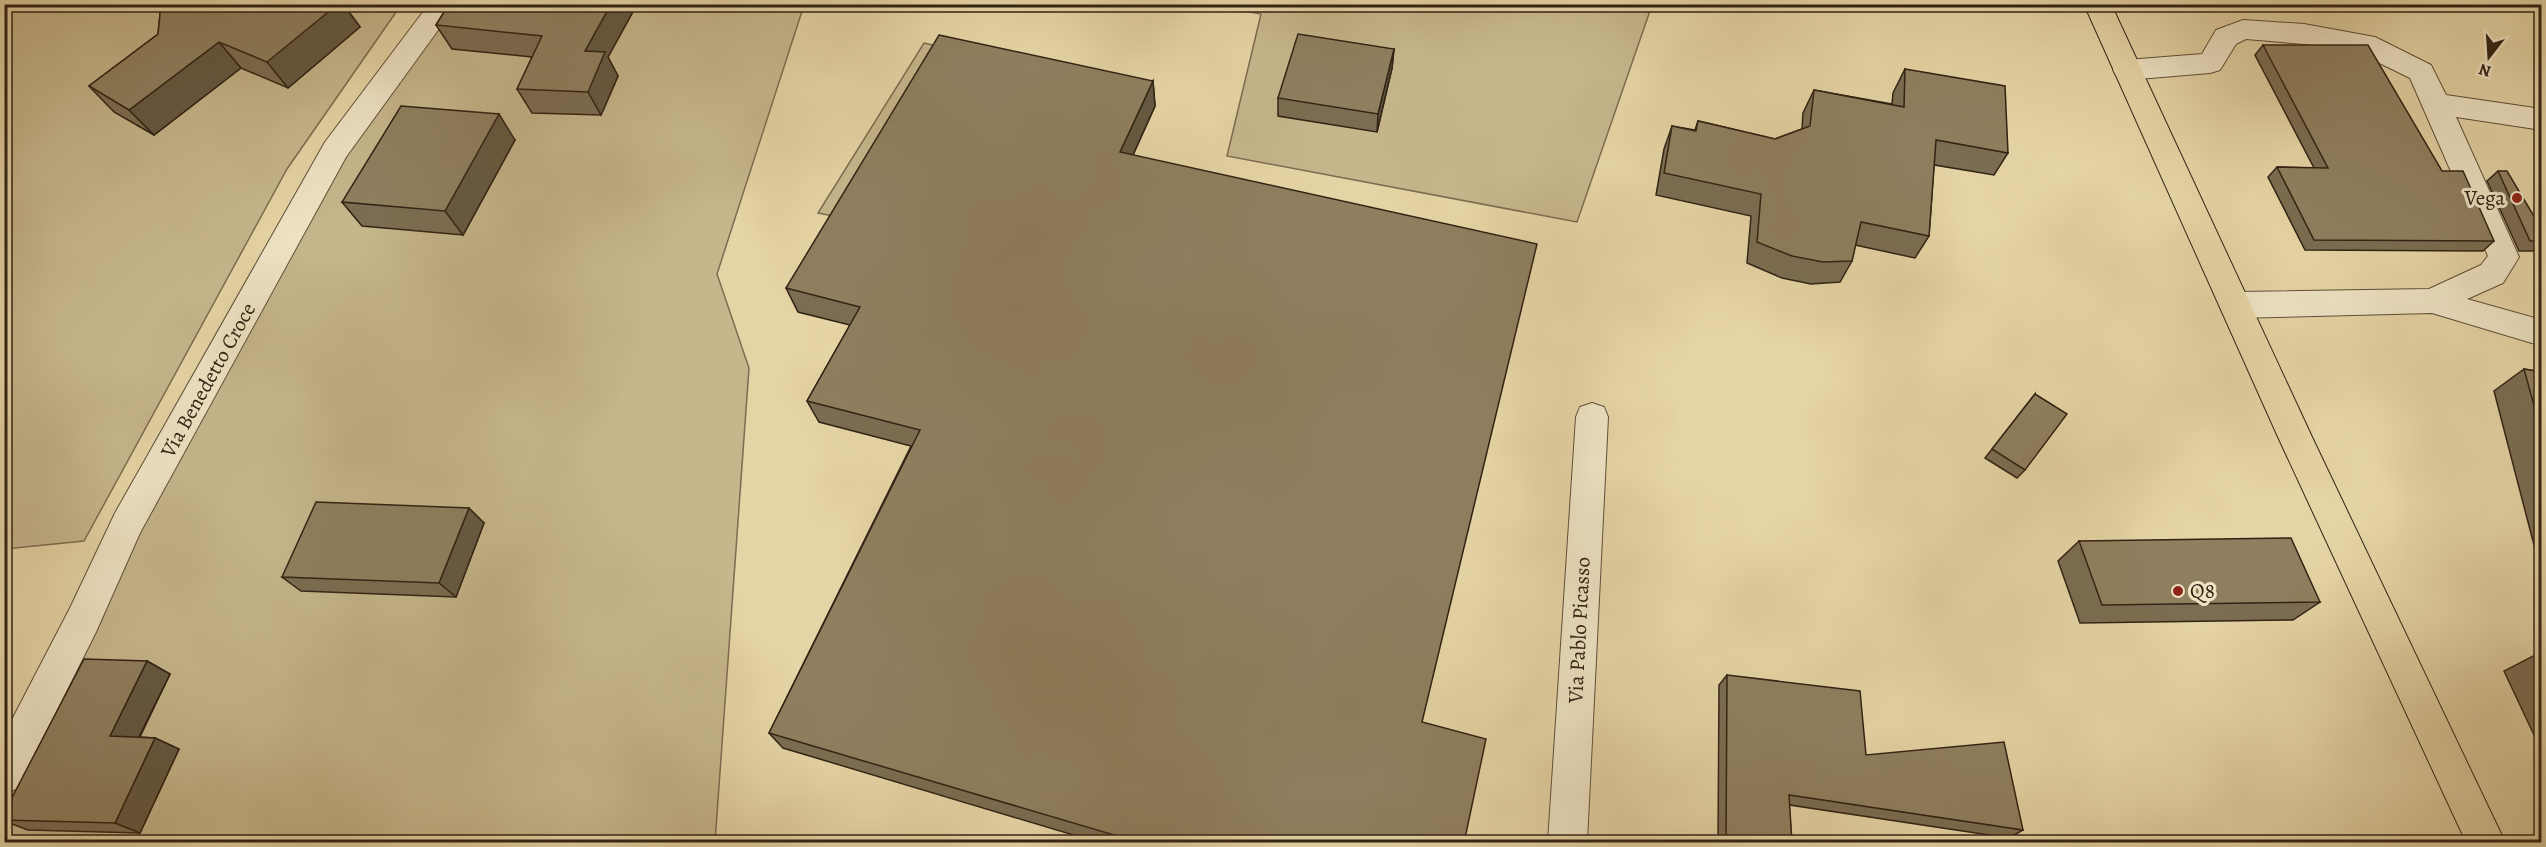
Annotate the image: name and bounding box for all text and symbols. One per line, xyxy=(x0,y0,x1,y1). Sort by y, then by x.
north arrow xyxy=(2459,27,2519,87)
text: N xyxy=(2476,58,2494,83)
place label: Vega xyxy=(2464,184,2505,212)
marker: Vega xyxy=(2510,191,2524,205)
street label: Via Benedetto Croce xyxy=(153,298,262,463)
street label: Via Pablo Picasso xyxy=(1561,556,1597,705)
place label: Q8 xyxy=(2190,577,2215,605)
marker: Q8 xyxy=(2171,584,2185,598)

